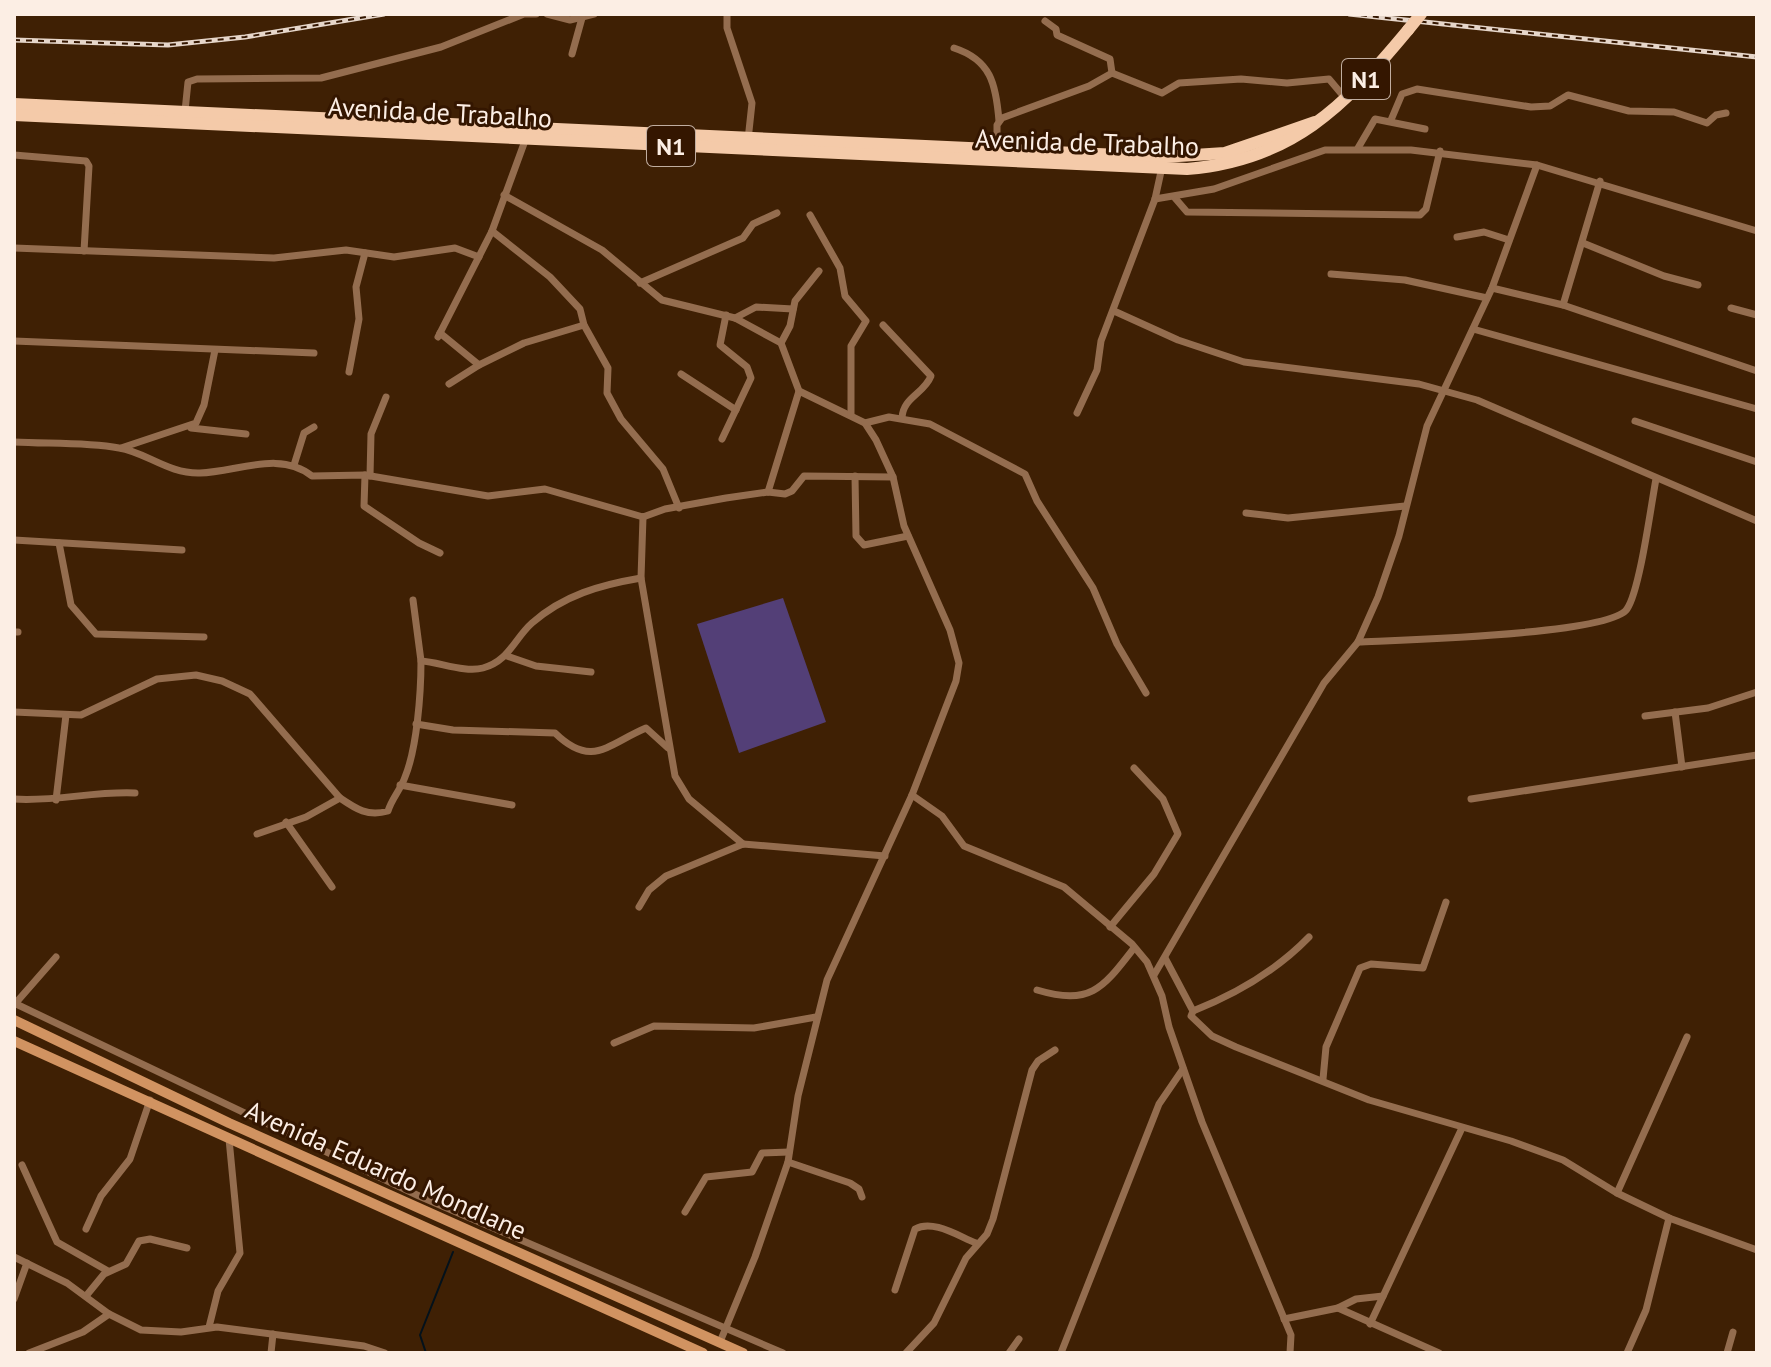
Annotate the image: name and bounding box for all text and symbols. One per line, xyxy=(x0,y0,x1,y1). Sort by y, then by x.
road number: N1 xyxy=(1342,59,1390,99)
street label: Avenida de Trabalho xyxy=(327,90,553,134)
street label: Avenida de Trabalho xyxy=(974,122,1200,162)
road number: N1 xyxy=(647,126,695,166)
street label: Avenida Eduardo Mondlane xyxy=(240,1093,532,1247)

